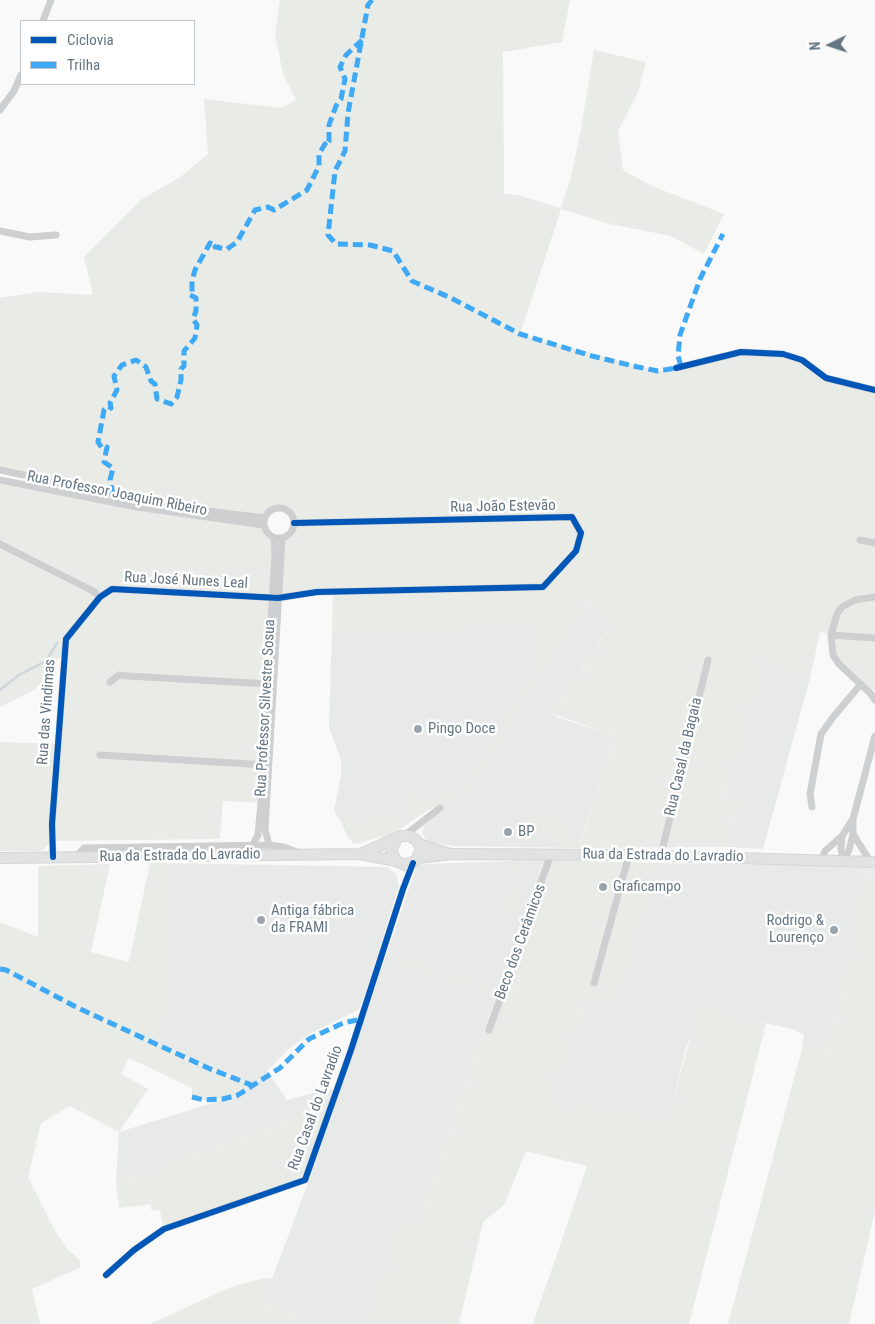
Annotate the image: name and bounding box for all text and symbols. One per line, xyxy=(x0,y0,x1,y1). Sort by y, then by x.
legend xyxy=(20,20,195,85)
north arrow xyxy=(805,20,855,70)
text: Ciclovia xyxy=(67,31,114,49)
text: N xyxy=(807,41,823,51)
text: Trilha xyxy=(67,56,100,74)
street label: Rua Professor Joaquim Ribeiro xyxy=(25,468,209,520)
street label: Rua João Estevão xyxy=(450,497,556,517)
street label: Rua José Nunes Leal xyxy=(124,569,248,593)
street label: Rua Professor Silvestre Sosua xyxy=(252,619,280,797)
street label: Rua das Vindimas xyxy=(34,658,60,766)
street label: Rua Casal da Bagaia xyxy=(662,696,706,818)
place label: Pingo Doce xyxy=(428,720,495,738)
marker: Pingo Doce xyxy=(412,723,424,735)
place label: BP xyxy=(518,823,535,841)
marker: BP xyxy=(502,826,514,838)
street label: Rua da Estrada do Lavradio xyxy=(99,846,261,866)
street label: Rua da Estrada do Lavradio xyxy=(582,846,744,866)
place label: Graficampo xyxy=(613,878,681,896)
marker: Graficampo xyxy=(597,881,609,893)
street label: Beco dos Cerâmicos xyxy=(492,882,550,1002)
place label: Antiga fábrica da FRAMI xyxy=(271,902,354,937)
place label: Rodrigo & Lourenço xyxy=(767,912,824,947)
marker: Antiga fábrica da FRAMI xyxy=(255,914,267,926)
marker: Rodrigo & Lourenço xyxy=(828,924,840,936)
street label: Rua Casal do Lavradio xyxy=(285,1043,347,1173)

